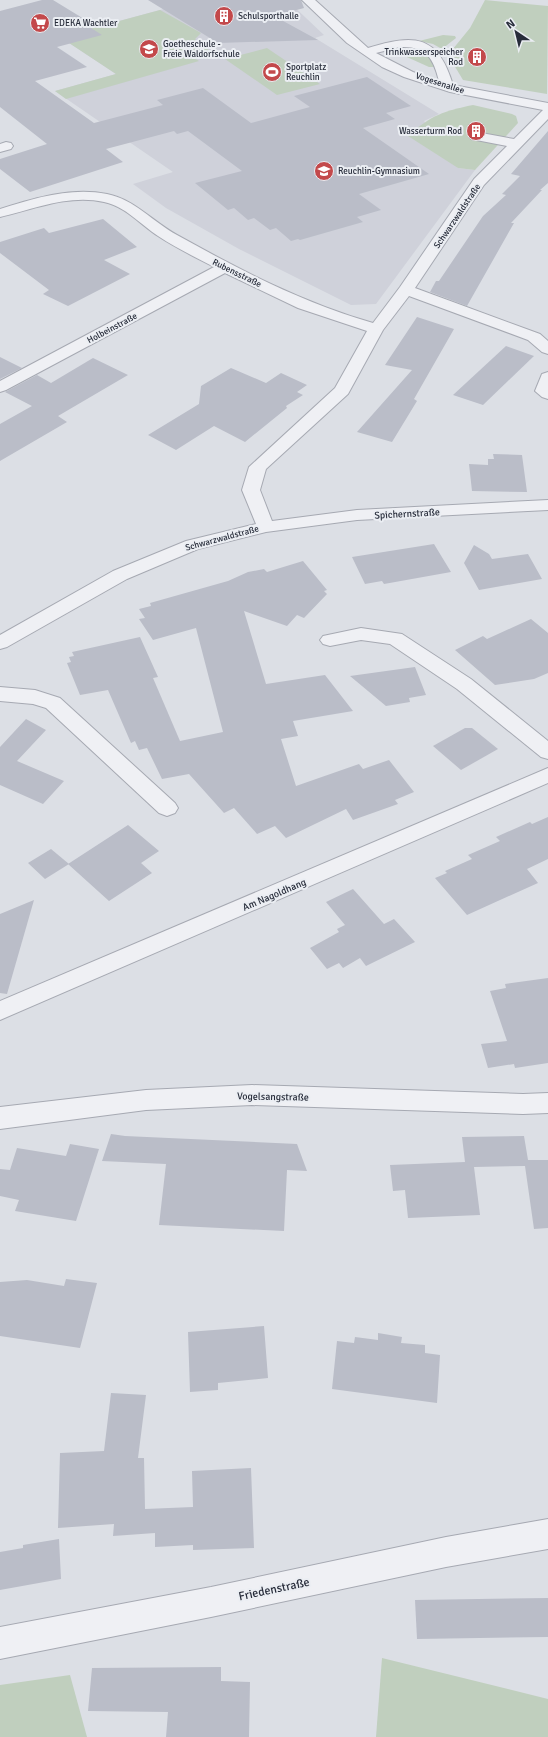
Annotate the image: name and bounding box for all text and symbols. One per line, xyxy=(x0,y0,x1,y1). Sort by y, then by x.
building icon: Schulsporthalle xyxy=(213,5,235,27)
place label: Schulsporthalle xyxy=(238,11,299,22)
supermarket icon: EDEKA Wachtler xyxy=(29,12,51,34)
north arrow xyxy=(496,12,536,52)
text: N xyxy=(504,17,517,32)
place label: EDEKA Wachtler xyxy=(54,18,118,29)
school or university icon: Goetheschule - Freie Waldorfschule xyxy=(138,38,160,60)
place label: Goetheschule - Freie Waldorfschule xyxy=(163,39,240,60)
building icon: Trinkwasserspeicher Rod xyxy=(466,46,488,68)
place label: Trinkwasserspeicher Rod xyxy=(384,47,464,68)
sports icon: Sportplatz Reuchlin xyxy=(261,61,283,83)
place label: Sportplatz Reuchlin xyxy=(286,62,326,83)
street label: Vogesenallee xyxy=(414,70,466,97)
building icon: Wasserturm Rod xyxy=(465,120,487,142)
place label: Wasserturm Rod xyxy=(399,126,462,137)
school or university icon: Reuchlin-Gymnasium xyxy=(313,160,335,182)
place label: Reuchlin-Gymnasium xyxy=(338,166,420,177)
street label: Schwarzwaldstraße xyxy=(432,181,483,251)
street label: Rubensstraße xyxy=(210,257,264,290)
street label: Holbeinstraße xyxy=(85,310,140,346)
street label: Spichernstraße xyxy=(374,506,440,522)
street label: Schwarzwaldstraße xyxy=(184,523,261,554)
street label: Am Nagoldhang xyxy=(241,876,308,914)
street label: Vogelsangstraße xyxy=(237,1090,309,1104)
street label: Friedenstraße xyxy=(237,1575,311,1604)

